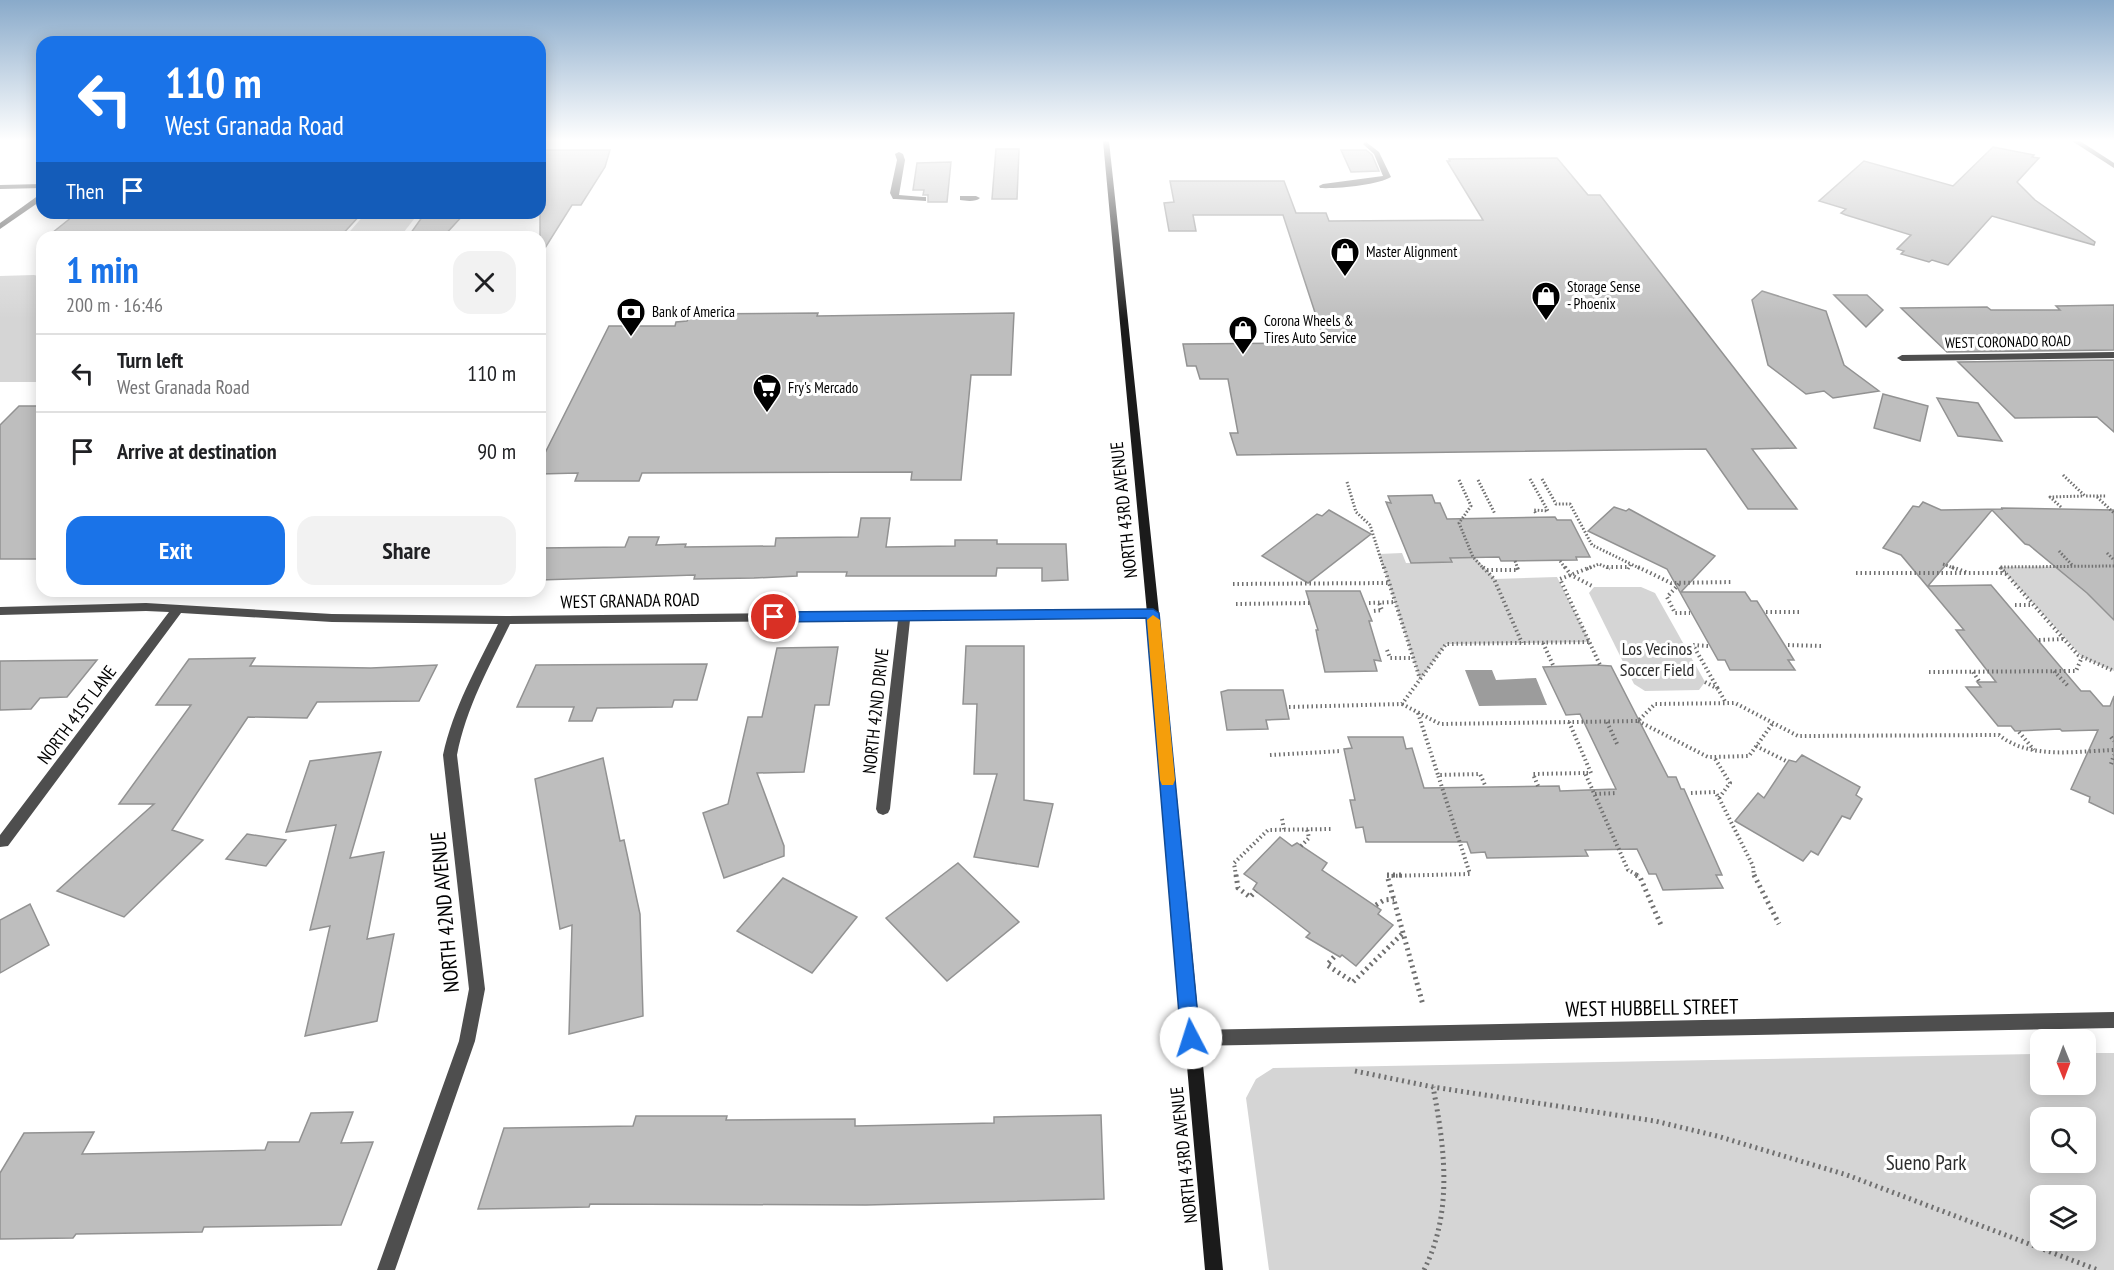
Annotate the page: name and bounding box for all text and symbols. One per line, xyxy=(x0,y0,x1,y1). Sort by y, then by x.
text: 110 m xyxy=(165,55,262,110)
icon: left xyxy=(66,60,144,138)
text: West Granada Road xyxy=(165,108,344,142)
icon: arrive xyxy=(116,174,149,207)
text: Then xyxy=(66,177,104,205)
shop icon: Master Alignment xyxy=(1329,236,1361,278)
place label: Master Alignment xyxy=(1366,242,1457,261)
text: 1 min xyxy=(66,246,139,293)
button: close xyxy=(453,251,516,314)
place label: Storage Sense - Phoenix xyxy=(1567,277,1640,313)
shop icon: Storage Sense - Phoenix xyxy=(1530,280,1562,322)
text: 200 m · 16:46 xyxy=(66,292,163,318)
bank icon: Bank of America xyxy=(615,296,647,338)
place label: Bank of America xyxy=(652,302,735,321)
place label: Corona Wheels & Tires Auto Service xyxy=(1264,311,1356,347)
shop icon: Corona Wheels & Tires Auto Service xyxy=(1227,314,1259,356)
street label: WEST CORONADO ROAD xyxy=(1945,331,2071,352)
text: Turn left xyxy=(117,346,183,374)
icon: left xyxy=(66,357,99,390)
text: 110 m xyxy=(467,359,516,387)
supermarket icon: Fry's Mercado xyxy=(751,372,783,414)
text: West Granada Road xyxy=(117,374,250,400)
place label: Fry's Mercado xyxy=(788,378,858,397)
icon: arrive xyxy=(66,435,99,468)
text: Arrive at destination xyxy=(117,437,277,465)
text: 90 m xyxy=(477,437,516,465)
street label: NORTH 43RD AVENUE xyxy=(1105,441,1142,579)
button: Exit xyxy=(66,516,285,585)
button: Share xyxy=(297,516,516,585)
street label: WEST GRANADA ROAD xyxy=(560,588,700,613)
pin xyxy=(748,591,799,642)
icon: arrive xyxy=(757,600,790,633)
park label: Los Vecinos Soccer Field xyxy=(1620,637,1694,681)
street label: NORTH 42ND DRIVE xyxy=(857,647,894,775)
street label: NORTH 41ST LANE xyxy=(32,661,121,769)
street label: NORTH 42ND AVENUE xyxy=(424,831,465,994)
street label: WEST HUBBELL STREET xyxy=(1565,992,1739,1023)
position arrow xyxy=(1159,1006,1223,1070)
north arrow xyxy=(2030,1029,2096,1095)
map controls xyxy=(2030,1029,2096,1251)
street label: NORTH 43RD AVENUE xyxy=(1165,1086,1202,1224)
button: search xyxy=(2030,1107,2096,1173)
park label: Sueno Park xyxy=(1886,1149,1966,1176)
button: layers xyxy=(2030,1185,2096,1251)

